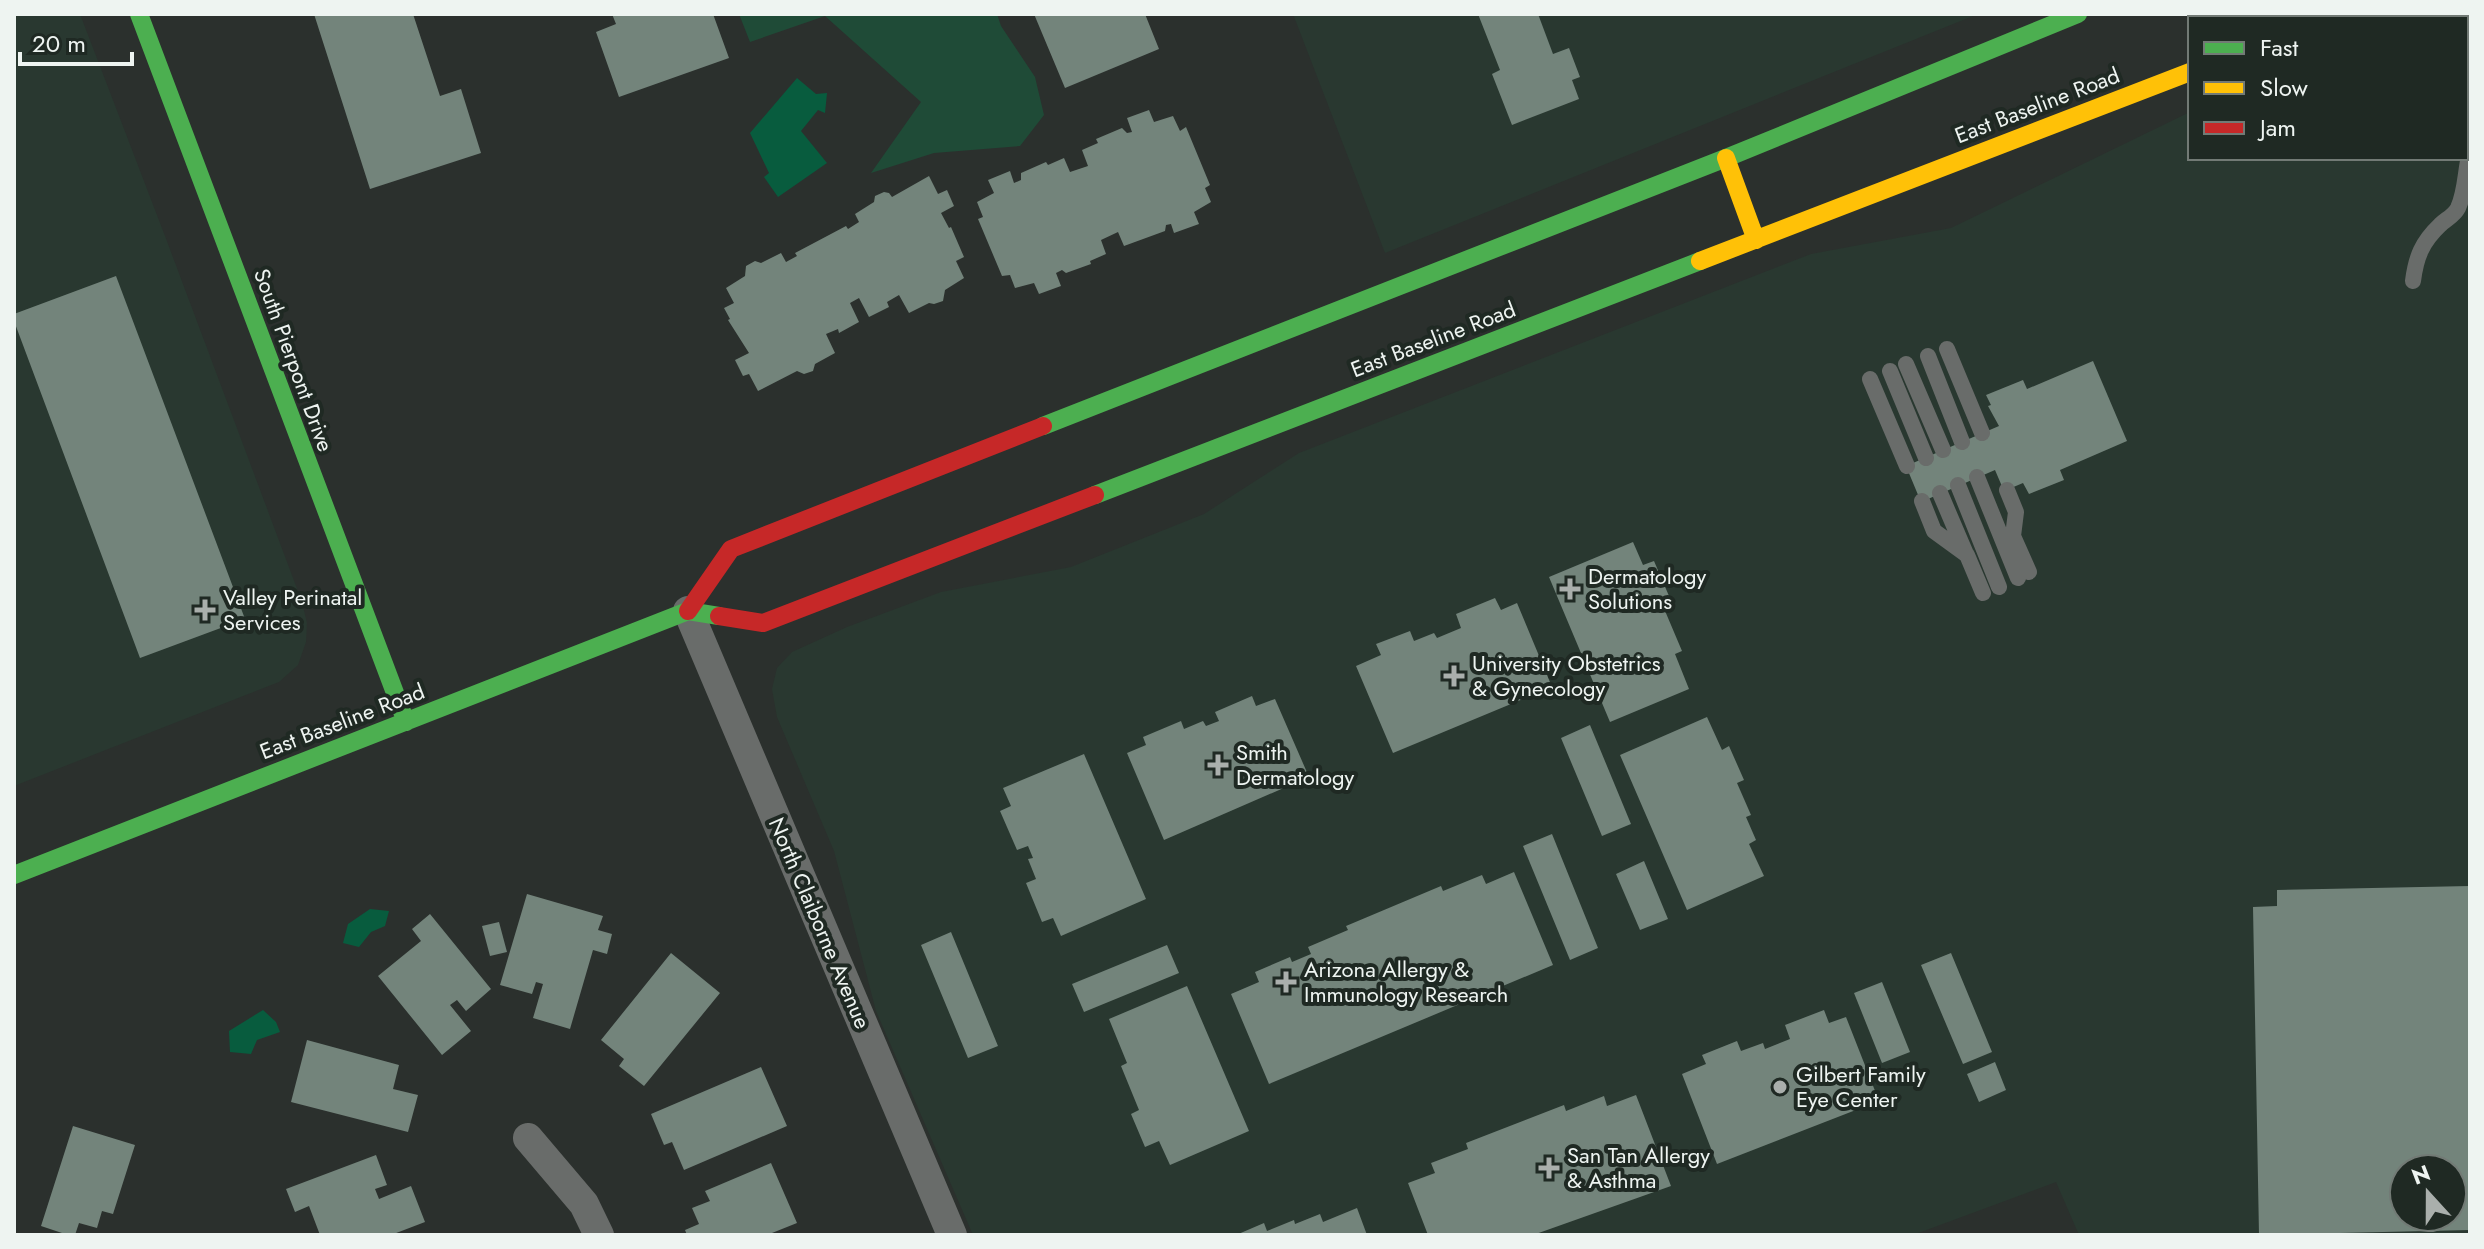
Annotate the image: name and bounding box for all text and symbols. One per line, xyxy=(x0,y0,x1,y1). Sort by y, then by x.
scale bar xyxy=(20,16,132,66)
legend xyxy=(2188,16,2468,160)
text: 20 m xyxy=(32,26,86,61)
text: Fast xyxy=(2260,30,2298,65)
street label: East Baseline Road xyxy=(1950,59,2124,151)
text: Slow xyxy=(2260,70,2308,105)
text: Jam xyxy=(2257,110,2296,145)
street label: South Pierpont Drive xyxy=(246,264,342,456)
street label: East Baseline Road xyxy=(1346,293,1520,385)
place label: Dermatology Solutions xyxy=(1588,560,1706,617)
marker: Dermatology Solutions xyxy=(1559,578,1581,600)
place label: Valley Perinatal Services xyxy=(223,581,362,638)
marker: Valley Perinatal Services xyxy=(194,599,216,621)
place label: University Obstetrics & Gynecology xyxy=(1472,647,1661,704)
marker: University Obstetrics & Gynecology xyxy=(1443,665,1465,687)
street label: East Baseline Road xyxy=(255,675,429,767)
place label: Smith Dermatology xyxy=(1236,736,1354,793)
marker: Smith Dermatology xyxy=(1207,754,1229,776)
street label: North Claiborne Avenue xyxy=(761,812,879,1034)
place label: Arizona Allergy & Immunology Research xyxy=(1304,953,1508,1010)
marker: Arizona Allergy & Immunology Research xyxy=(1275,971,1297,993)
place label: Gilbert Family Eye Center xyxy=(1796,1058,1926,1115)
marker: Gilbert Family Eye Center xyxy=(1771,1078,1789,1096)
place label: San Tan Allergy & Asthma xyxy=(1567,1139,1710,1196)
north arrow xyxy=(2388,1153,2468,1233)
text: N xyxy=(2407,1156,2435,1192)
marker: San Tan Allergy & Asthma xyxy=(1538,1157,1560,1179)

